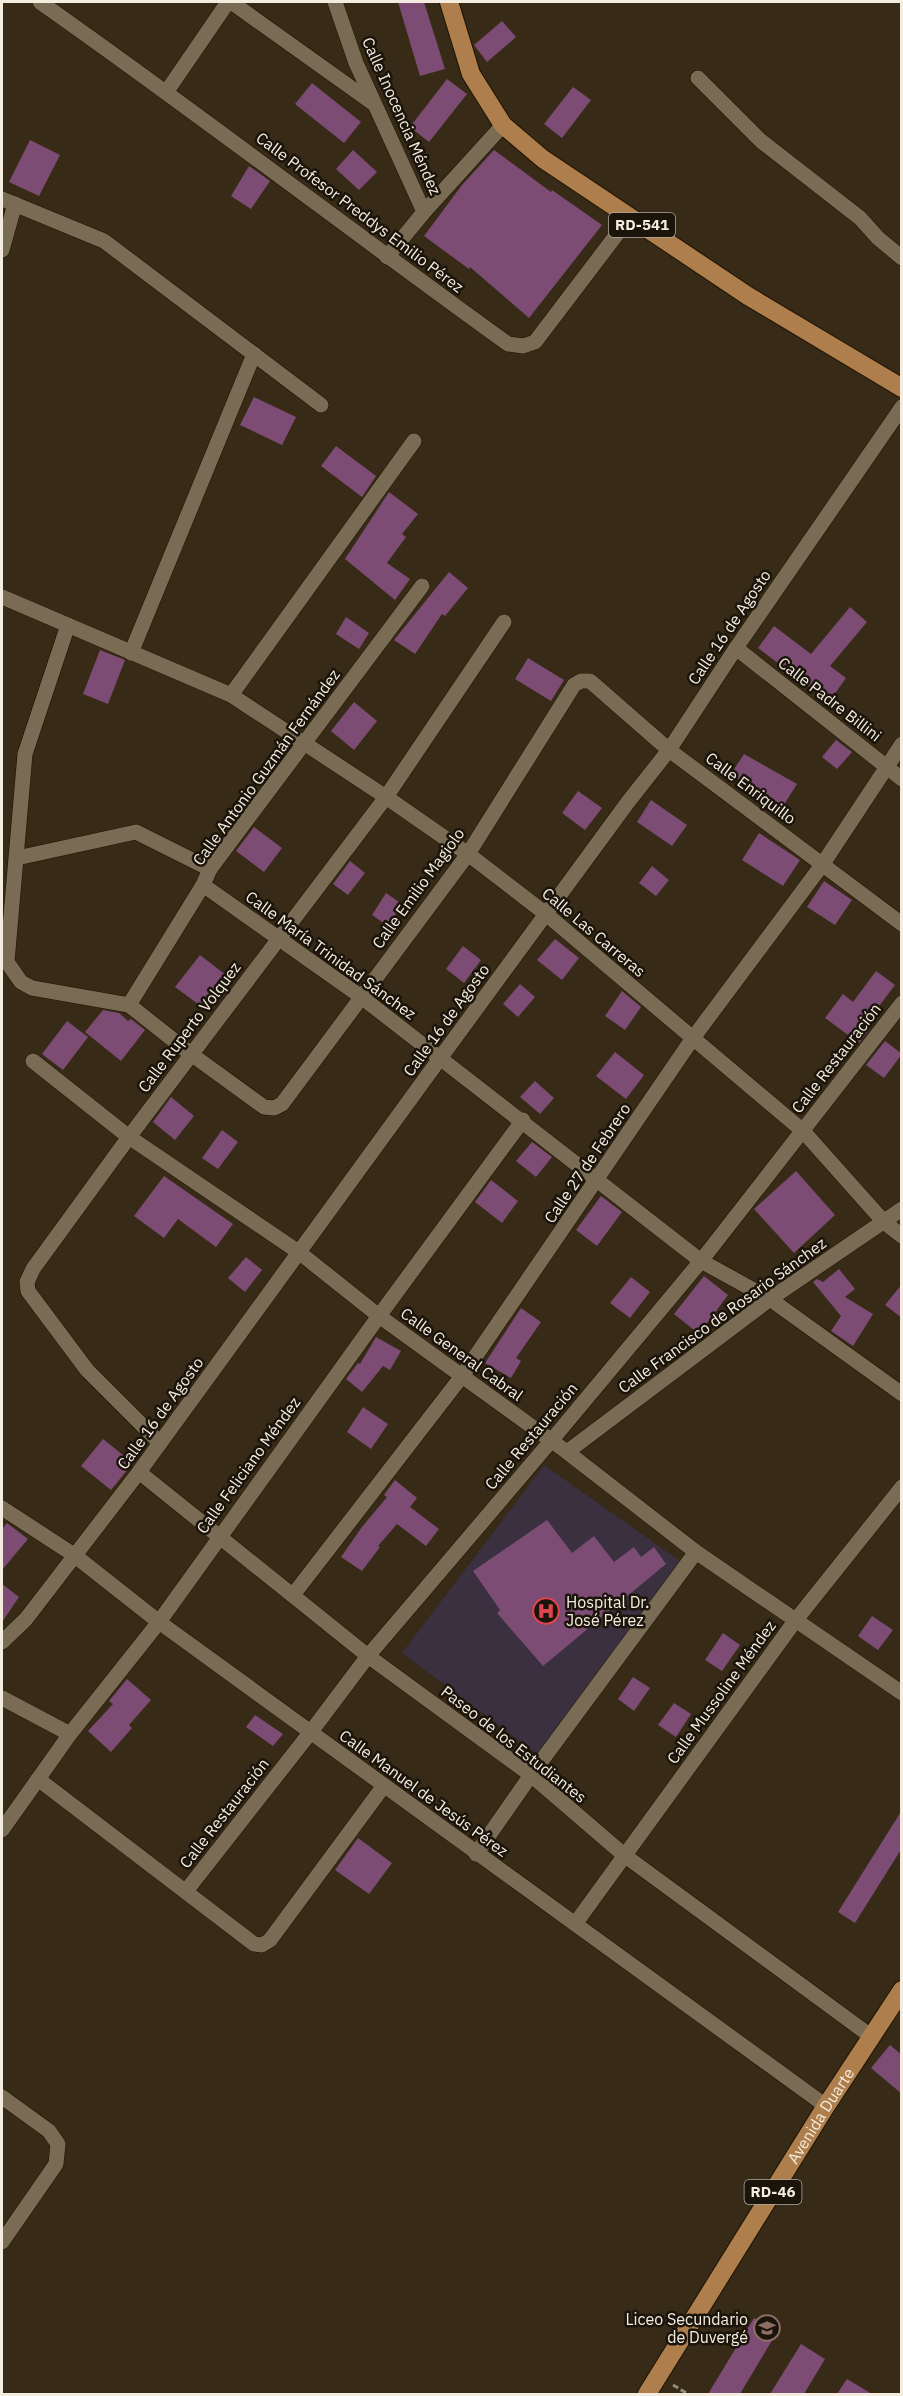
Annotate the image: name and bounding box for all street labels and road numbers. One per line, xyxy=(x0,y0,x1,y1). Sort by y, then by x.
street label: Calle Inocencia Méndez xyxy=(358,34,446,198)
street label: Calle Profesor Preddys Emilio Pérez xyxy=(252,127,468,297)
road number: RD-541 xyxy=(609,213,675,237)
street label: Calle 16 de Agosto xyxy=(683,566,775,688)
street label: Calle Padre Billini xyxy=(774,652,886,746)
street label: Calle Antonio Guzmán Fernández xyxy=(188,665,344,869)
street label: Calle Enriquillo xyxy=(702,748,800,828)
street label: Calle Emilio Magiolo xyxy=(367,824,469,952)
street label: Calle Las Carreras xyxy=(538,883,650,981)
street label: Calle María Trinidad Sánchez xyxy=(242,886,420,1024)
street label: Calle Ruperto Volquez xyxy=(133,958,245,1096)
street label: Calle 16 de Agosto xyxy=(398,960,494,1080)
street label: Calle Restauración xyxy=(787,999,885,1117)
street label: Calle 27 de Febrero xyxy=(539,1099,635,1227)
street label: Calle Francisco de Rosario Sánchez xyxy=(614,1233,830,1397)
street label: Calle General Cabral xyxy=(397,1303,527,1405)
street label: Calle 16 de Agosto xyxy=(112,1353,208,1473)
street label: Calle Restauración xyxy=(480,1378,582,1494)
street label: Calle Feliciano Méndez xyxy=(192,1393,304,1537)
street label: Calle Mussoline Méndez xyxy=(662,1616,780,1768)
street label: Paseo de los Estudiantes xyxy=(437,1681,591,1807)
street label: Calle Manuel de Jesús Pérez xyxy=(336,1725,512,1861)
street label: Calle Restauración xyxy=(175,1754,273,1872)
street label: Avenida Duarte xyxy=(783,2064,859,2167)
road number: RD-46 xyxy=(744,2180,802,2204)

